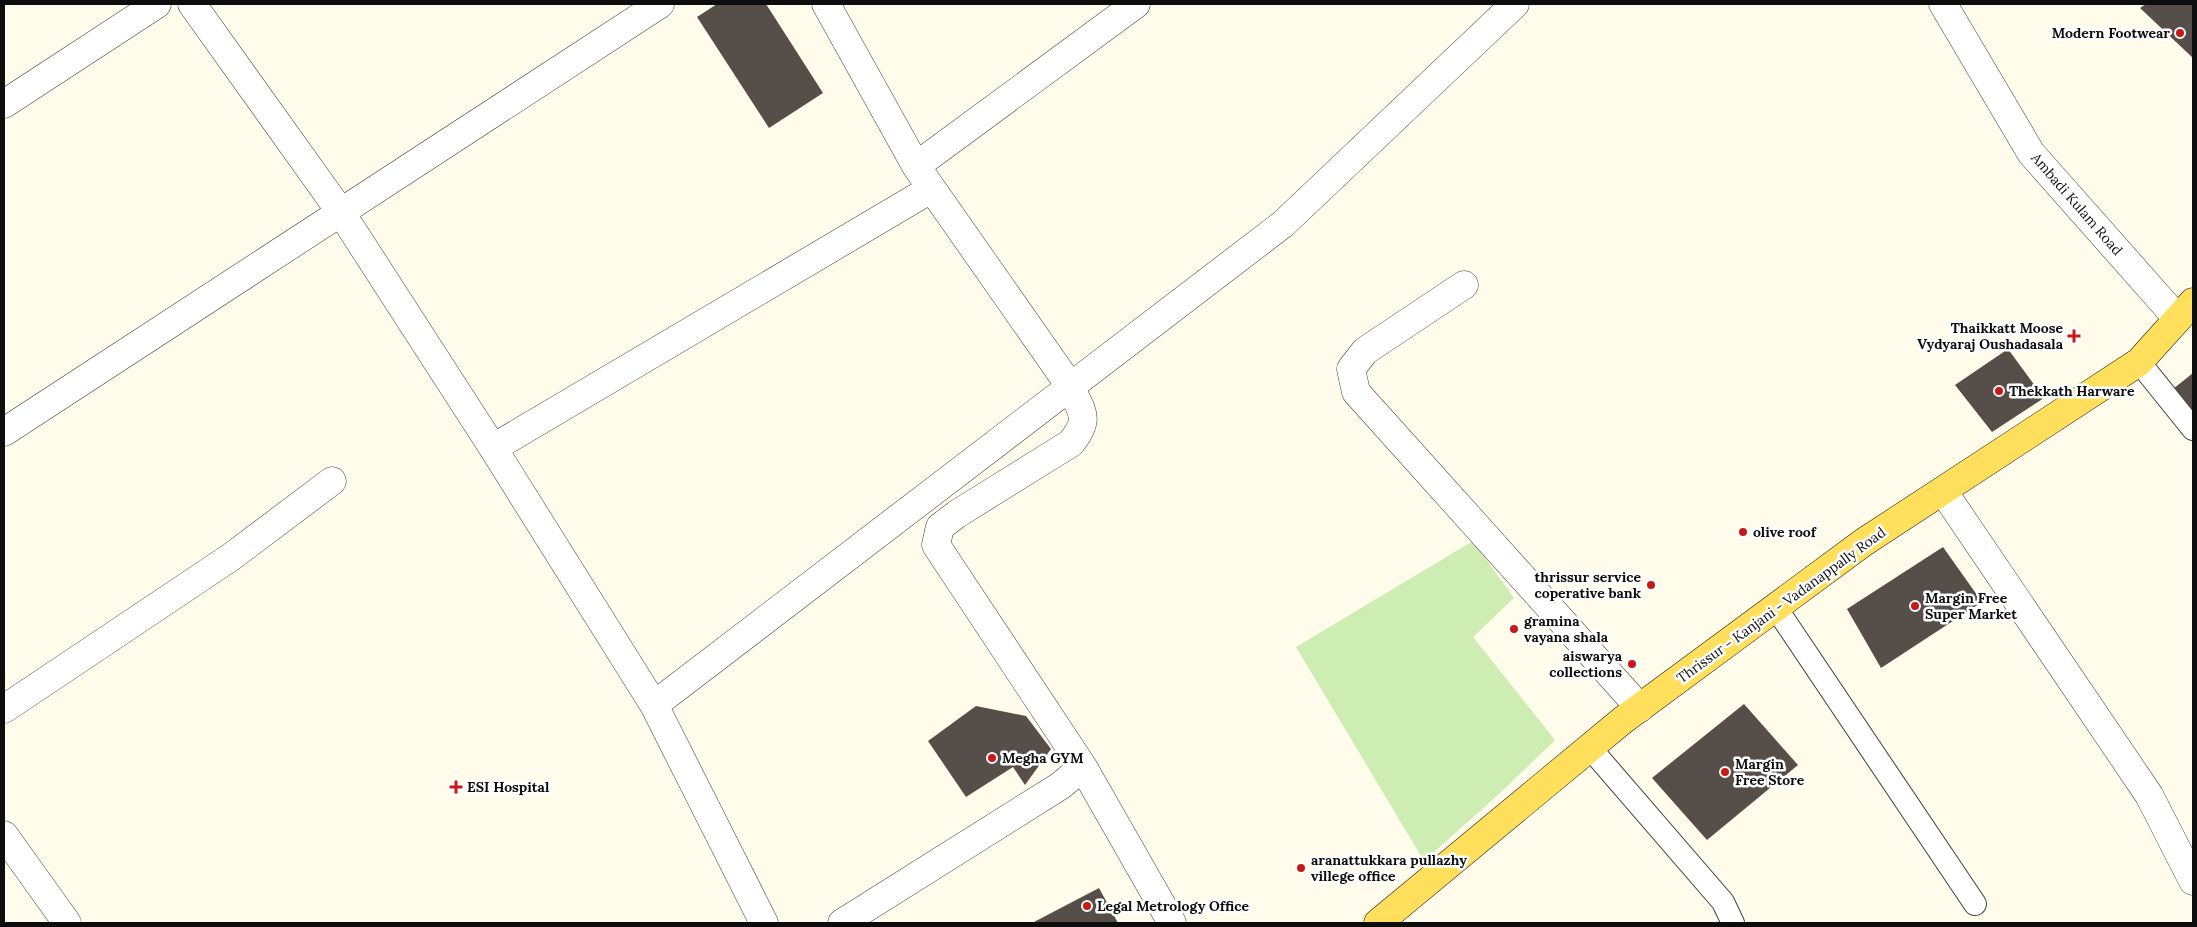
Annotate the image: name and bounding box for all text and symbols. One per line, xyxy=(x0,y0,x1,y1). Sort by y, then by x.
place label: Modern Footwear xyxy=(2052,24,2170,42)
marker: Modern Footwear xyxy=(2174,27,2186,39)
street label: Ambadi Kulam Road xyxy=(2027,148,2126,259)
place label: Thaikkatt Moose Vydyaraj Oushadasala xyxy=(1917,319,2064,353)
marker: Thaikkatt Moose Vydyaraj Oushadasala xyxy=(2067,329,2081,343)
place label: Thekkath Harware xyxy=(2009,382,2135,400)
marker: Thekkath Harware xyxy=(1993,385,2005,397)
street label: Thrissur - Kanjani - Vadanappally Road xyxy=(1673,523,1889,687)
place label: olive roof xyxy=(1753,523,1817,541)
marker: olive roof xyxy=(1737,526,1749,538)
place label: thrissur service coperative bank xyxy=(1535,568,1642,602)
marker: thrissur service coperative bank xyxy=(1645,579,1657,591)
place label: Margin Free Super Market xyxy=(1925,589,2017,623)
marker: Margin Free Super Market xyxy=(1909,600,1921,612)
place label: gramina vayana shala xyxy=(1524,612,1609,646)
marker: gramina vayana shala xyxy=(1508,623,1520,635)
place label: aiswarya collections xyxy=(1549,647,1623,681)
marker: aiswarya collections xyxy=(1626,658,1638,670)
place label: Megha GYM xyxy=(1002,749,1084,767)
marker: Megha GYM xyxy=(986,752,998,764)
place label: Margin Free Store xyxy=(1735,755,1805,789)
marker: Margin Free Store xyxy=(1719,766,1731,778)
place label: ESI Hospital xyxy=(467,778,550,796)
marker: ESI Hospital xyxy=(449,780,463,794)
place label: aranattukkara pullazhy villege office xyxy=(1311,851,1467,885)
marker: aranattukkara pullazhy villege office xyxy=(1295,862,1307,874)
place label: Legal Metrology Office xyxy=(1097,897,1250,915)
marker: Legal Metrology Office xyxy=(1081,900,1093,912)

